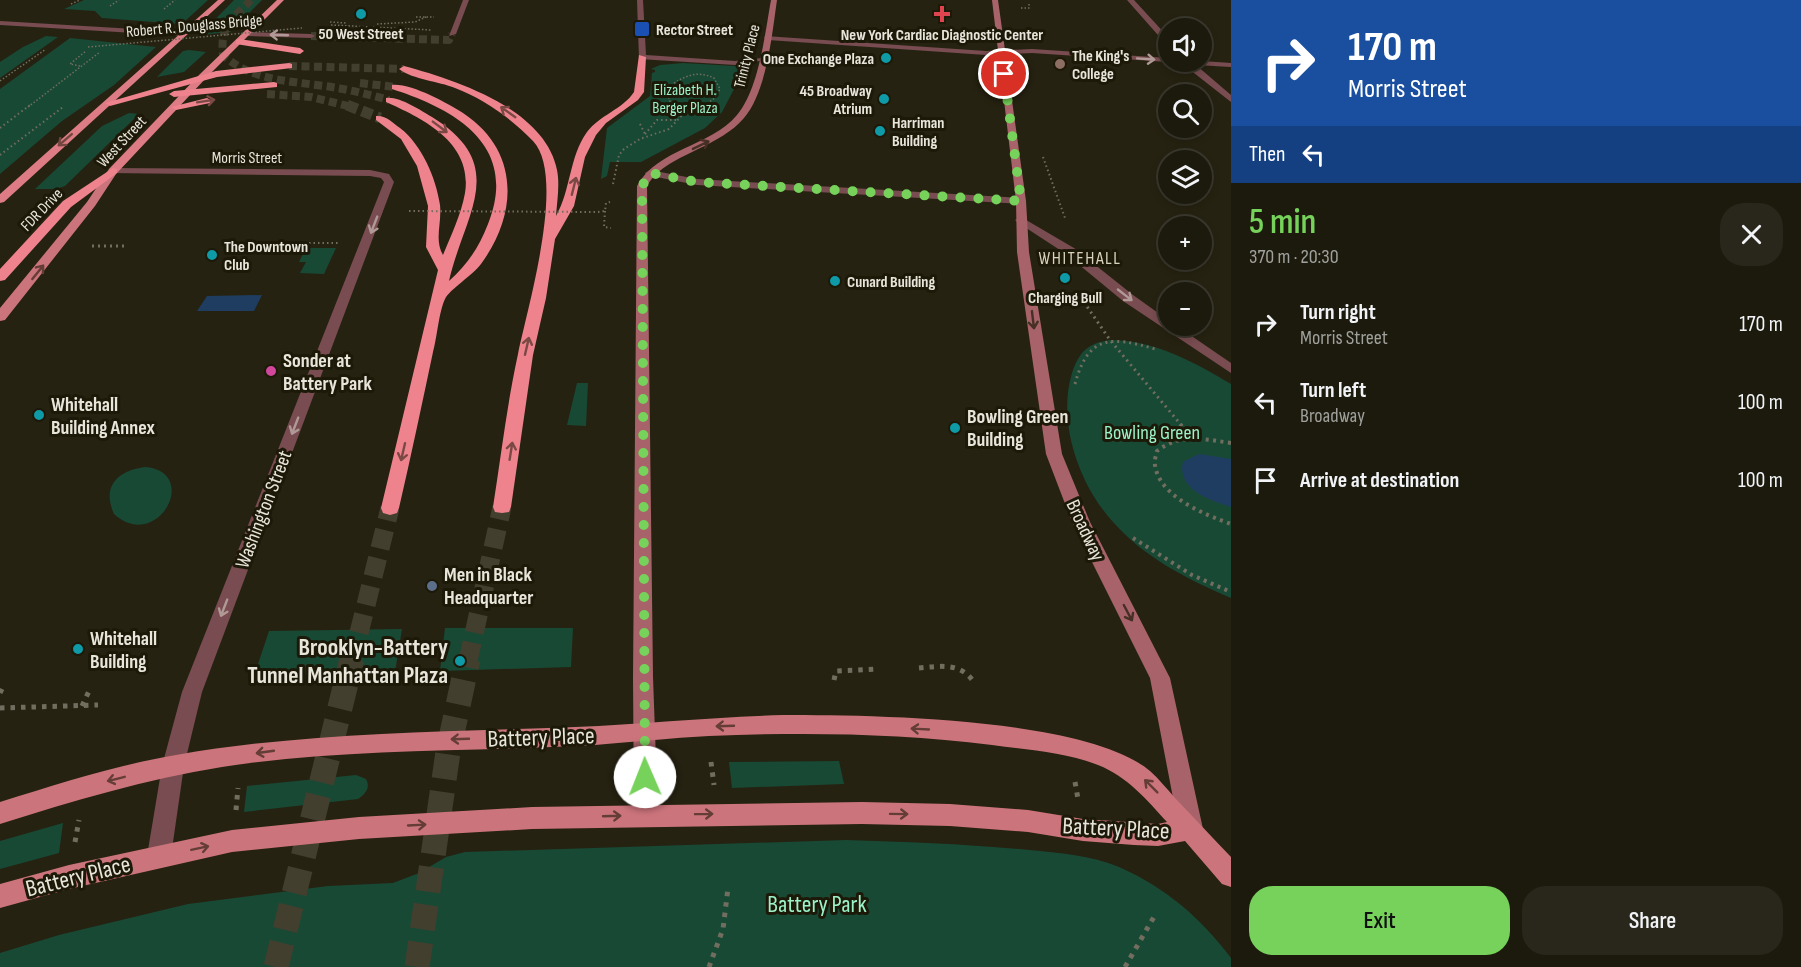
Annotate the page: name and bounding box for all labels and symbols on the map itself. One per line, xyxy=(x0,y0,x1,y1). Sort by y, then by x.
marker: New York Cardiac Diagnostic Center xyxy=(933,5,951,23)
marker: 50 West Street xyxy=(354,7,368,21)
street label: Robert R. Douglass Bridge xyxy=(125,11,263,42)
marker: Rector Street xyxy=(633,20,651,38)
place label: Rector Street xyxy=(656,21,733,40)
street label: Trinity Place xyxy=(730,23,765,90)
place label: 50 West Street xyxy=(319,25,403,44)
place label: New York Cardiac Diagnostic Center xyxy=(841,26,1043,45)
one-way arrow xyxy=(270,30,290,41)
place label: The King's College xyxy=(1072,47,1129,84)
pin xyxy=(978,48,1029,99)
place label: One Exchange Plaza xyxy=(763,50,874,69)
marker: One Exchange Plaza xyxy=(879,51,893,65)
one-way arrow xyxy=(1135,54,1155,65)
marker: The King's College xyxy=(1053,57,1067,71)
park label: Elizabeth H. Berger Plaza xyxy=(652,81,718,118)
place label: 45 Broadway Atrium xyxy=(800,82,872,119)
marker: 45 Broadway Atrium xyxy=(877,92,891,106)
one-way arrow xyxy=(195,96,215,107)
one-way arrow xyxy=(500,106,516,118)
street label: West Street xyxy=(93,112,151,172)
place label: Harriman Building xyxy=(892,114,944,151)
one-way arrow xyxy=(432,121,448,134)
marker: Harriman Building xyxy=(873,124,887,138)
one-way arrow xyxy=(57,133,72,147)
one-way arrow xyxy=(691,138,709,150)
street label: Morris Street xyxy=(212,149,282,168)
one-way arrow xyxy=(568,177,580,196)
street label: FDR Drive xyxy=(17,185,67,235)
one-way arrow xyxy=(368,215,379,234)
place label: The Downtown Club xyxy=(224,238,308,275)
marker: The Downtown Club xyxy=(205,248,219,262)
district label: WHITEHALL xyxy=(1039,248,1121,269)
one-way arrow xyxy=(31,264,44,280)
marker: Charging Bull xyxy=(1058,271,1072,285)
place label: Cunard Building xyxy=(847,273,935,292)
marker: Cunard Building xyxy=(828,274,842,288)
place label: Charging Bull xyxy=(1028,289,1102,308)
one-way arrow xyxy=(1116,289,1132,302)
one-way arrow xyxy=(1028,309,1039,329)
one-way arrow xyxy=(522,337,534,356)
place label: Sonder at Battery Park xyxy=(283,349,372,396)
marker: Sonder at Battery Park xyxy=(264,364,278,378)
place label: Whitehall Building Annex xyxy=(51,393,155,440)
place label: Bowling Green Building xyxy=(967,405,1069,452)
marker: Whitehall Building Annex xyxy=(32,408,46,422)
one-way arrow xyxy=(289,416,300,435)
marker: Bowling Green Building xyxy=(948,421,962,435)
park label: Bowling Green xyxy=(1104,421,1200,445)
one-way arrow xyxy=(397,442,408,461)
one-way arrow xyxy=(506,442,517,462)
street label: Washington Street xyxy=(230,447,297,572)
street label: Broadway xyxy=(1061,496,1110,565)
place label: Men in Black Headquarter xyxy=(444,563,533,610)
marker: Men in Black Headquarter xyxy=(425,579,439,593)
one-way arrow xyxy=(218,598,229,617)
one-way arrow xyxy=(1123,603,1134,621)
place label: Whitehall Building xyxy=(90,627,157,674)
place label: Brooklyn-Battery Tunnel Manhattan Plaza xyxy=(247,633,448,690)
marker: Whitehall Building xyxy=(71,642,85,656)
marker: Brooklyn-Battery Tunnel Manhattan Plaza xyxy=(453,654,467,668)
street label: Battery Place xyxy=(487,721,595,754)
one-way arrow xyxy=(715,721,735,732)
one-way arrow xyxy=(910,723,930,734)
one-way arrow xyxy=(450,734,470,745)
position arrow xyxy=(613,745,677,809)
one-way arrow xyxy=(256,747,276,758)
one-way arrow xyxy=(107,774,126,786)
one-way arrow xyxy=(1144,779,1158,794)
one-way arrow xyxy=(694,808,714,820)
one-way arrow xyxy=(889,808,909,819)
one-way arrow xyxy=(602,810,622,822)
street label: Battery Place xyxy=(1062,811,1170,846)
one-way arrow xyxy=(407,819,427,830)
one-way arrow xyxy=(190,842,209,853)
street label: Battery Place xyxy=(23,849,134,904)
park label: Battery Park xyxy=(767,890,867,919)

